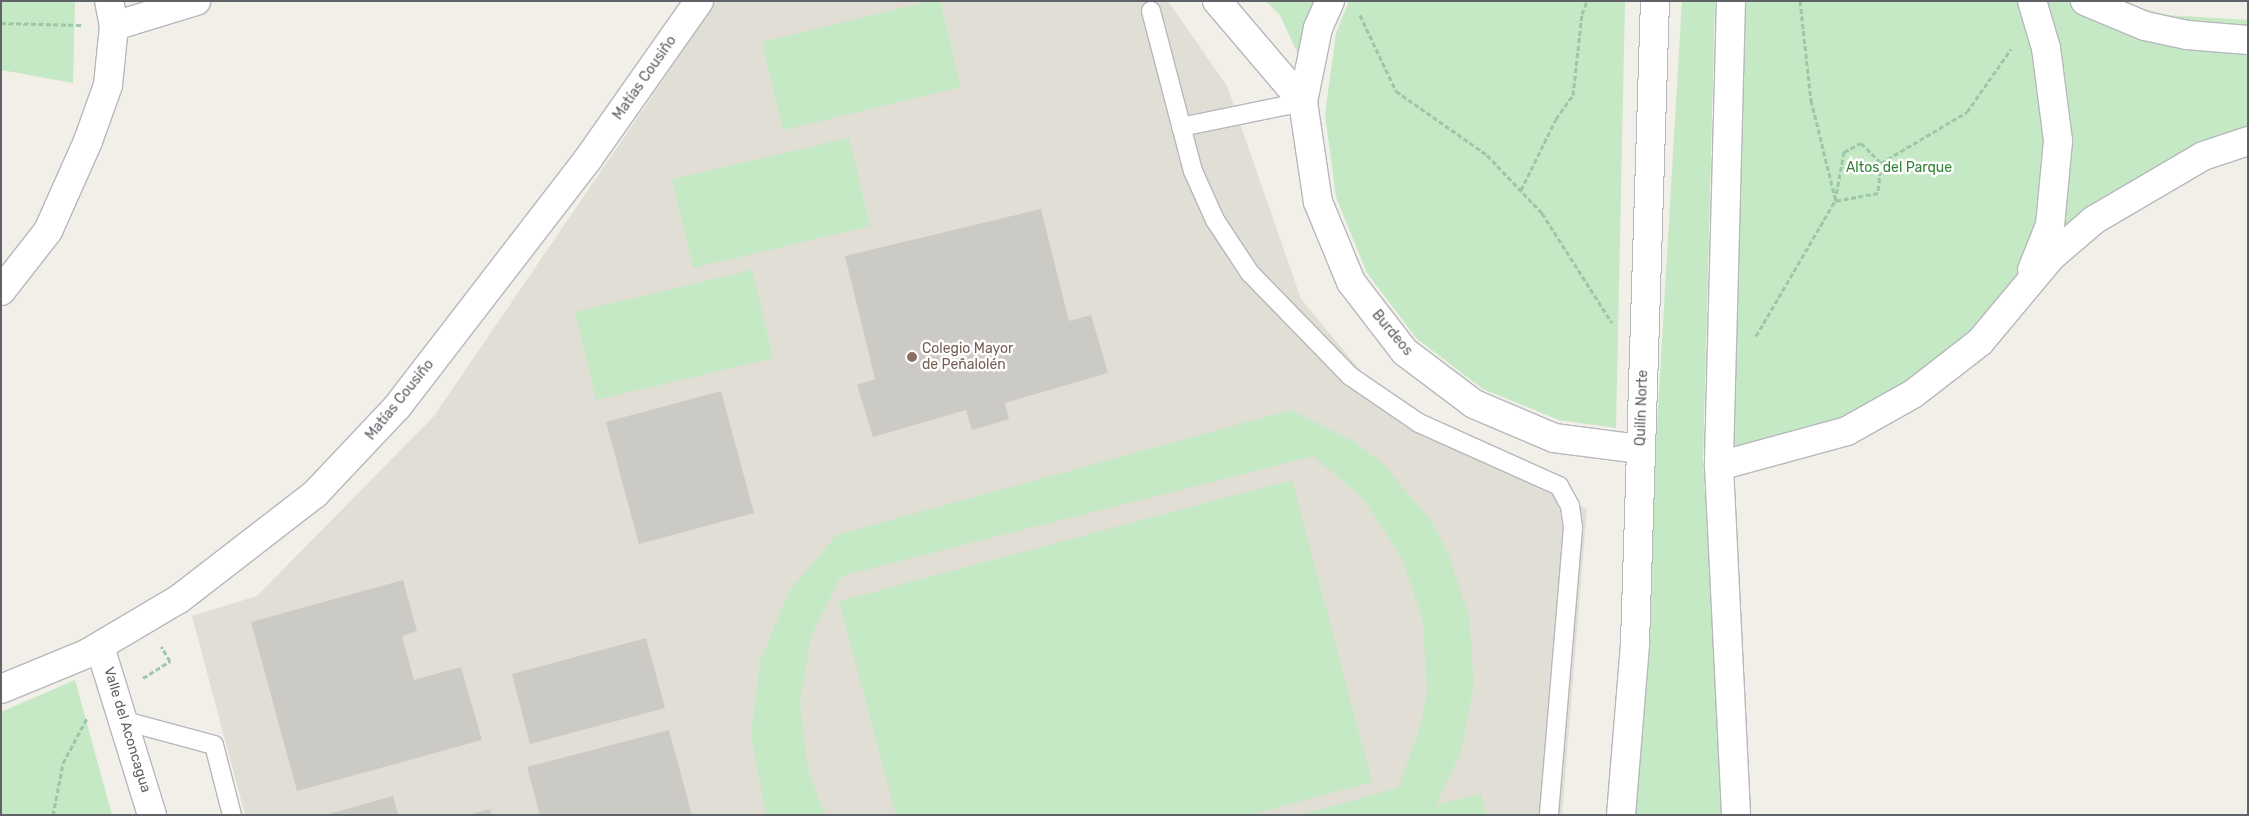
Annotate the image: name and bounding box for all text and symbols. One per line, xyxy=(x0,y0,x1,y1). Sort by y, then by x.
street label: Matías Cousiño xyxy=(610,33,680,123)
park label: Altos del Parque xyxy=(1846,160,1952,176)
street label: Burdeos xyxy=(1368,307,1416,359)
place label: Colegio Mayor de Peñalolén xyxy=(922,341,1013,374)
marker: Colegio Mayor de Peñalolén xyxy=(906,351,918,363)
street label: Matías Cousiño xyxy=(362,356,438,444)
street label: Quilín Norte xyxy=(1632,370,1652,446)
street label: Valle del Aconcagua xyxy=(100,665,154,795)

